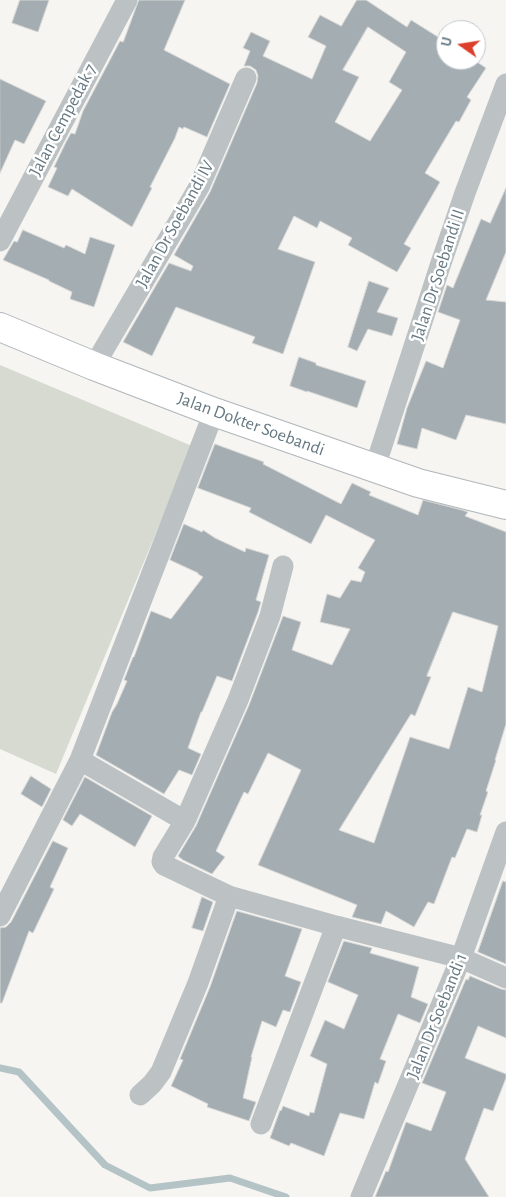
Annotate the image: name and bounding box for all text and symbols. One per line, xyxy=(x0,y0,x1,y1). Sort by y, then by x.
north arrow xyxy=(436,20,486,70)
text: U xyxy=(440,36,455,48)
street label: Jalan Cempedak 7 xyxy=(24,60,102,180)
street label: Jalan Dr Soebandi IV xyxy=(131,157,219,291)
street label: Jalan Dr Soebandi II xyxy=(407,206,469,344)
street label: Jalan Dokter Soebandi xyxy=(174,387,328,461)
street label: Jalan Dr Soebandi 1 xyxy=(402,950,472,1082)

